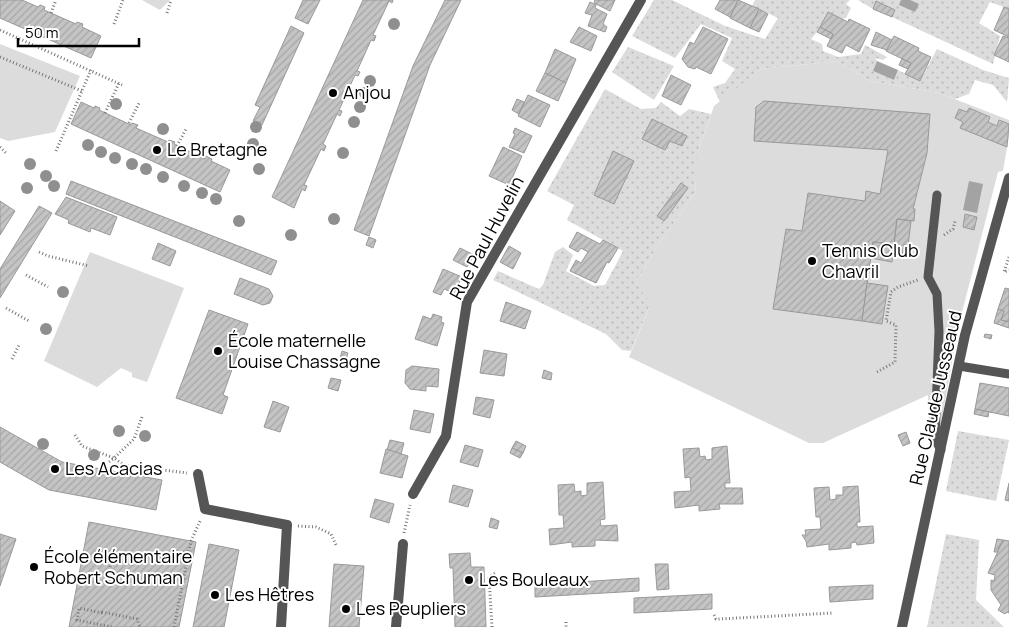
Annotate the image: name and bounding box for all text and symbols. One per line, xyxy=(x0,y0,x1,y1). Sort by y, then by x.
scale bar xyxy=(18,15,139,47)
text: 50 m xyxy=(25,22,59,43)
place label: Anjou xyxy=(343,80,391,104)
marker: Anjou xyxy=(327,87,339,99)
place label: Le Bretagne xyxy=(167,137,267,161)
marker: Le Bretagne xyxy=(151,144,163,156)
street label: Rue Paul Huvelin xyxy=(443,172,529,303)
place label: Tennis Club Chavril xyxy=(822,238,919,283)
marker: Tennis Club Chavril xyxy=(806,255,818,267)
street label: Rue Claude Jusseaud xyxy=(903,308,967,487)
place label: École maternelle Louise Chassagne xyxy=(228,328,381,373)
marker: École maternelle Louise Chassagne xyxy=(212,345,224,357)
place label: Les Acacias xyxy=(65,456,162,480)
marker: Les Acacias xyxy=(49,463,61,475)
place label: École élémentaire Robert Schuman xyxy=(44,544,192,589)
marker: École élémentaire Robert Schuman xyxy=(28,561,40,573)
place label: Les Bouleaux xyxy=(479,567,589,591)
marker: Les Bouleaux xyxy=(463,574,475,586)
place label: Les Hêtres xyxy=(225,582,314,606)
marker: Les Hêtres xyxy=(209,589,221,601)
place label: Les Peupliers xyxy=(356,596,466,620)
marker: Les Peupliers xyxy=(340,603,352,615)

